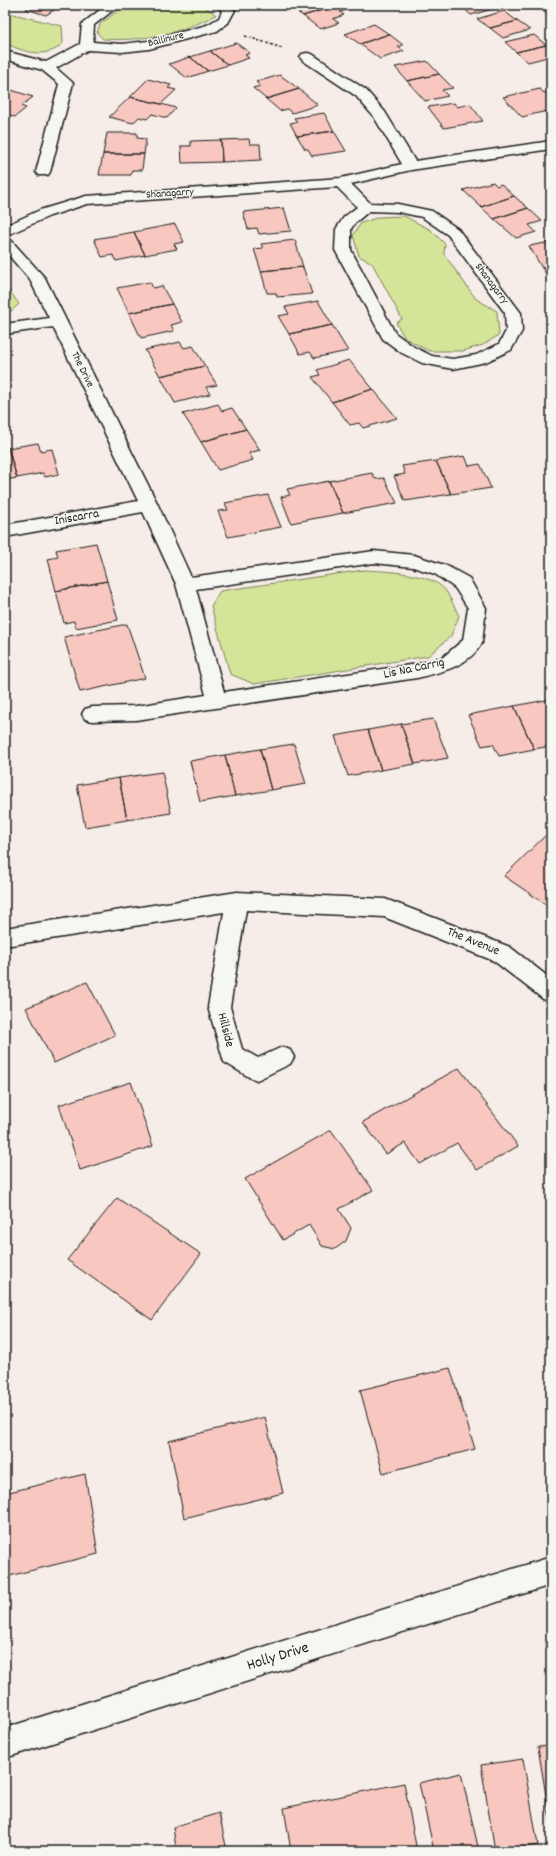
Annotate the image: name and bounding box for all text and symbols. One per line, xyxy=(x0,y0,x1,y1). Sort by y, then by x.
street label: Ballinure xyxy=(146,28,186,52)
street label: Shanagarry xyxy=(146,184,195,204)
street label: Shanagarry xyxy=(470,260,512,308)
street label: The Drive xyxy=(66,349,98,391)
street label: Iniscarra xyxy=(53,505,102,531)
street label: Lis Na Carrig xyxy=(382,653,447,685)
street label: The Avenue xyxy=(444,923,503,961)
street label: Hillside xyxy=(212,1011,239,1049)
street label: Holly Drive xyxy=(244,1637,312,1677)

